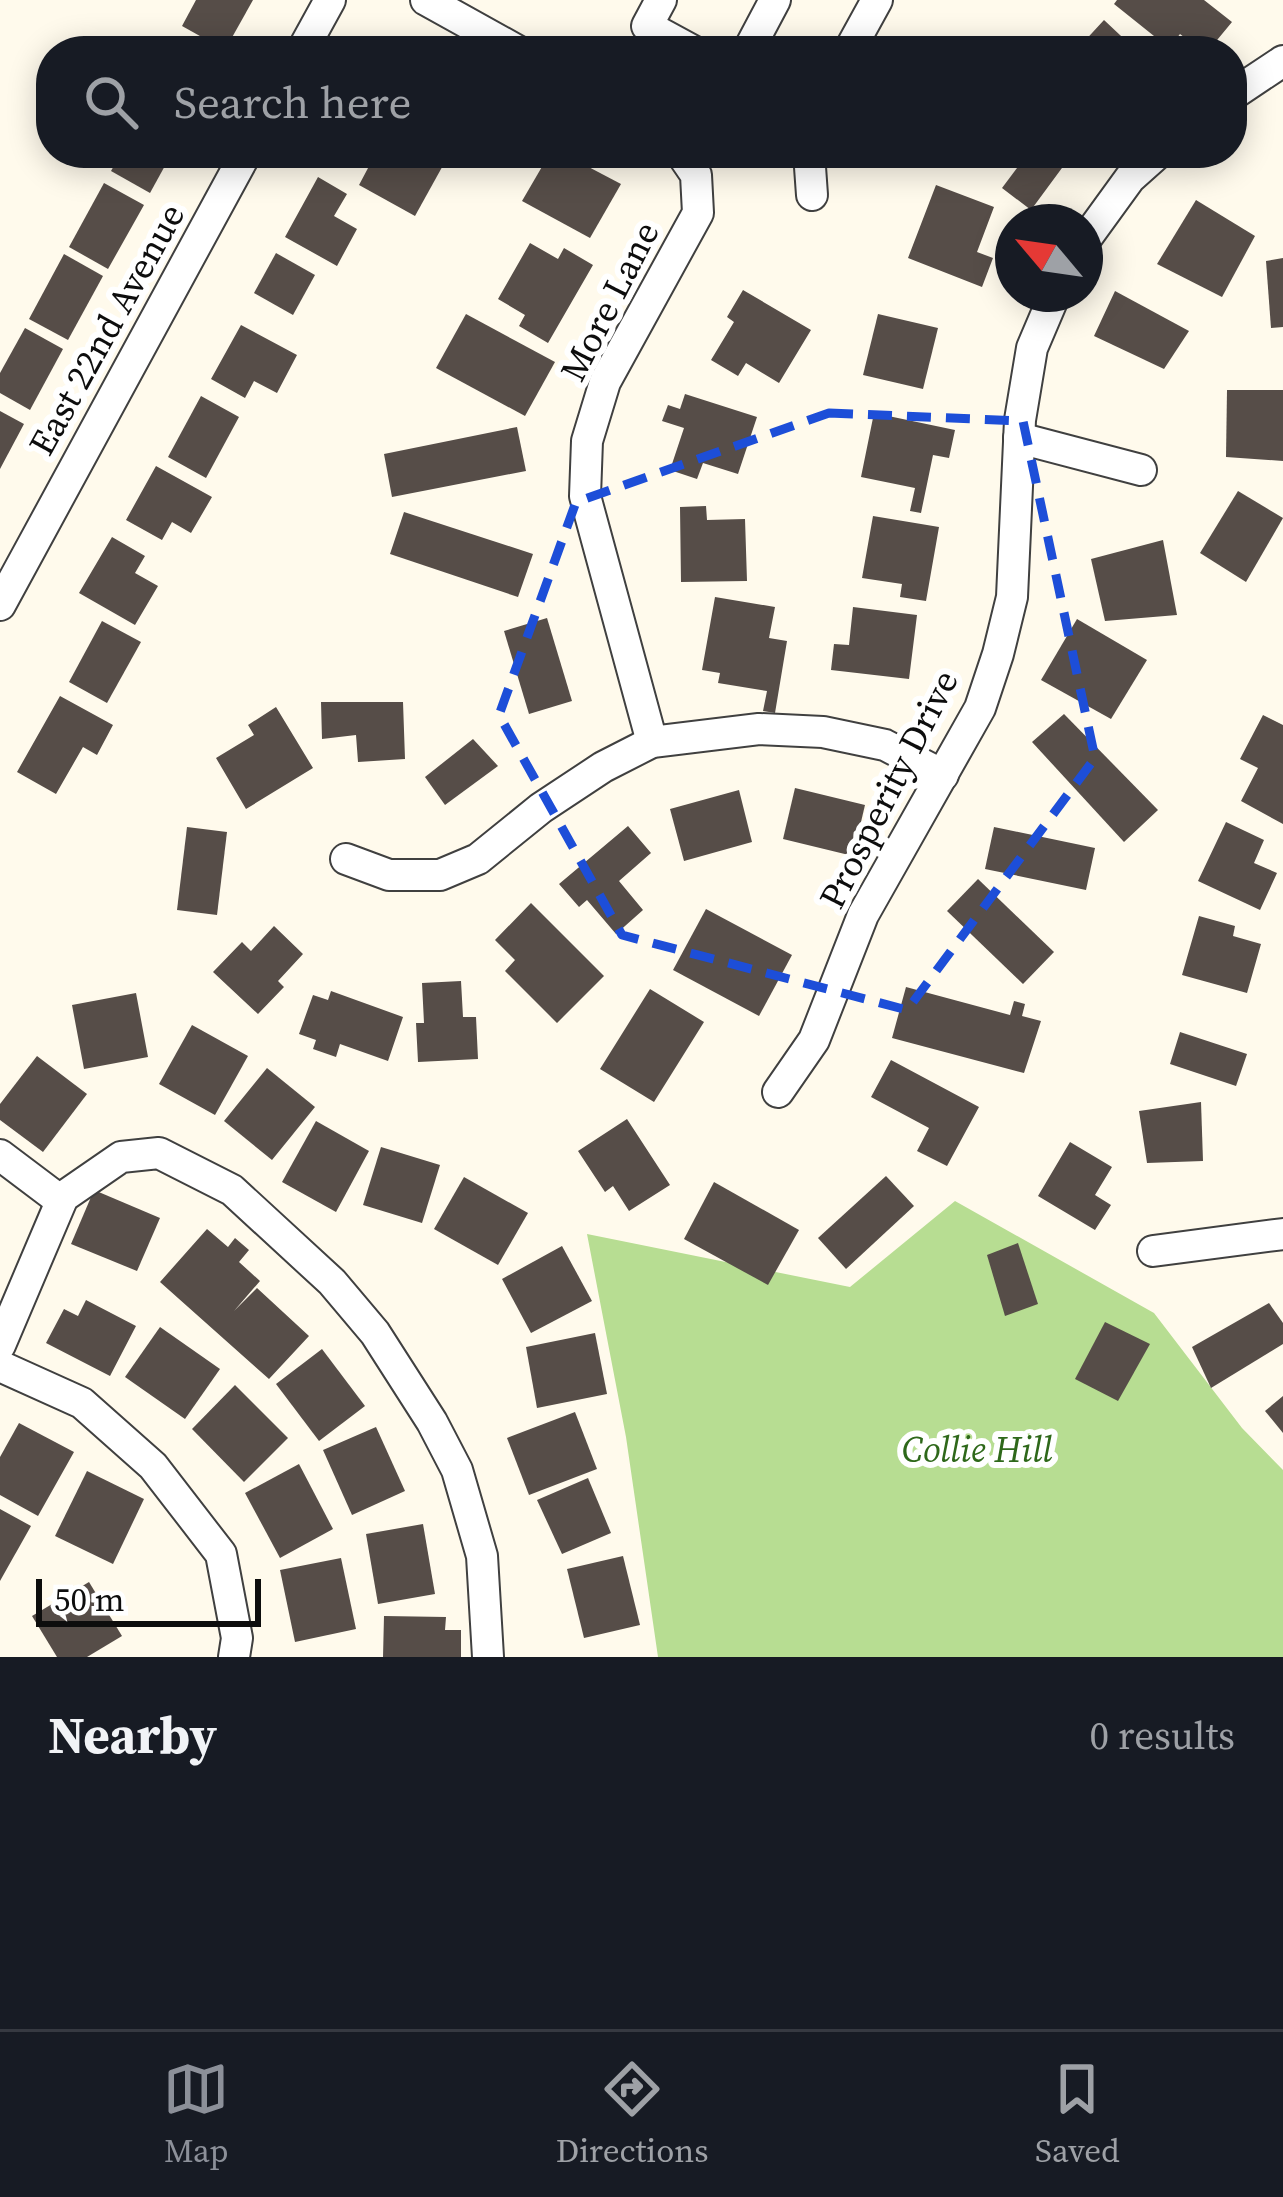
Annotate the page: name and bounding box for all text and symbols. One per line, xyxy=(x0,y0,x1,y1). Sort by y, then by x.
search box xyxy=(36,36,1247,168)
icon: search xyxy=(78,69,144,135)
text: Search here xyxy=(174,71,411,133)
street label: East 22nd Avenue xyxy=(17,195,196,464)
north arrow xyxy=(995,204,1103,312)
street label: More Lane xyxy=(548,213,671,389)
street label: Prosperity Drive xyxy=(807,662,970,917)
park label: Collie Hill xyxy=(902,1425,1052,1474)
scale bar xyxy=(36,1573,261,1626)
text: 50 m xyxy=(54,1577,124,1622)
text: Nearby xyxy=(48,1700,217,1770)
text: 0 results xyxy=(1090,1709,1235,1762)
tab: Map xyxy=(163,2056,229,2173)
tab: Directions xyxy=(556,2056,709,2173)
tab: Saved xyxy=(1035,2056,1120,2173)

